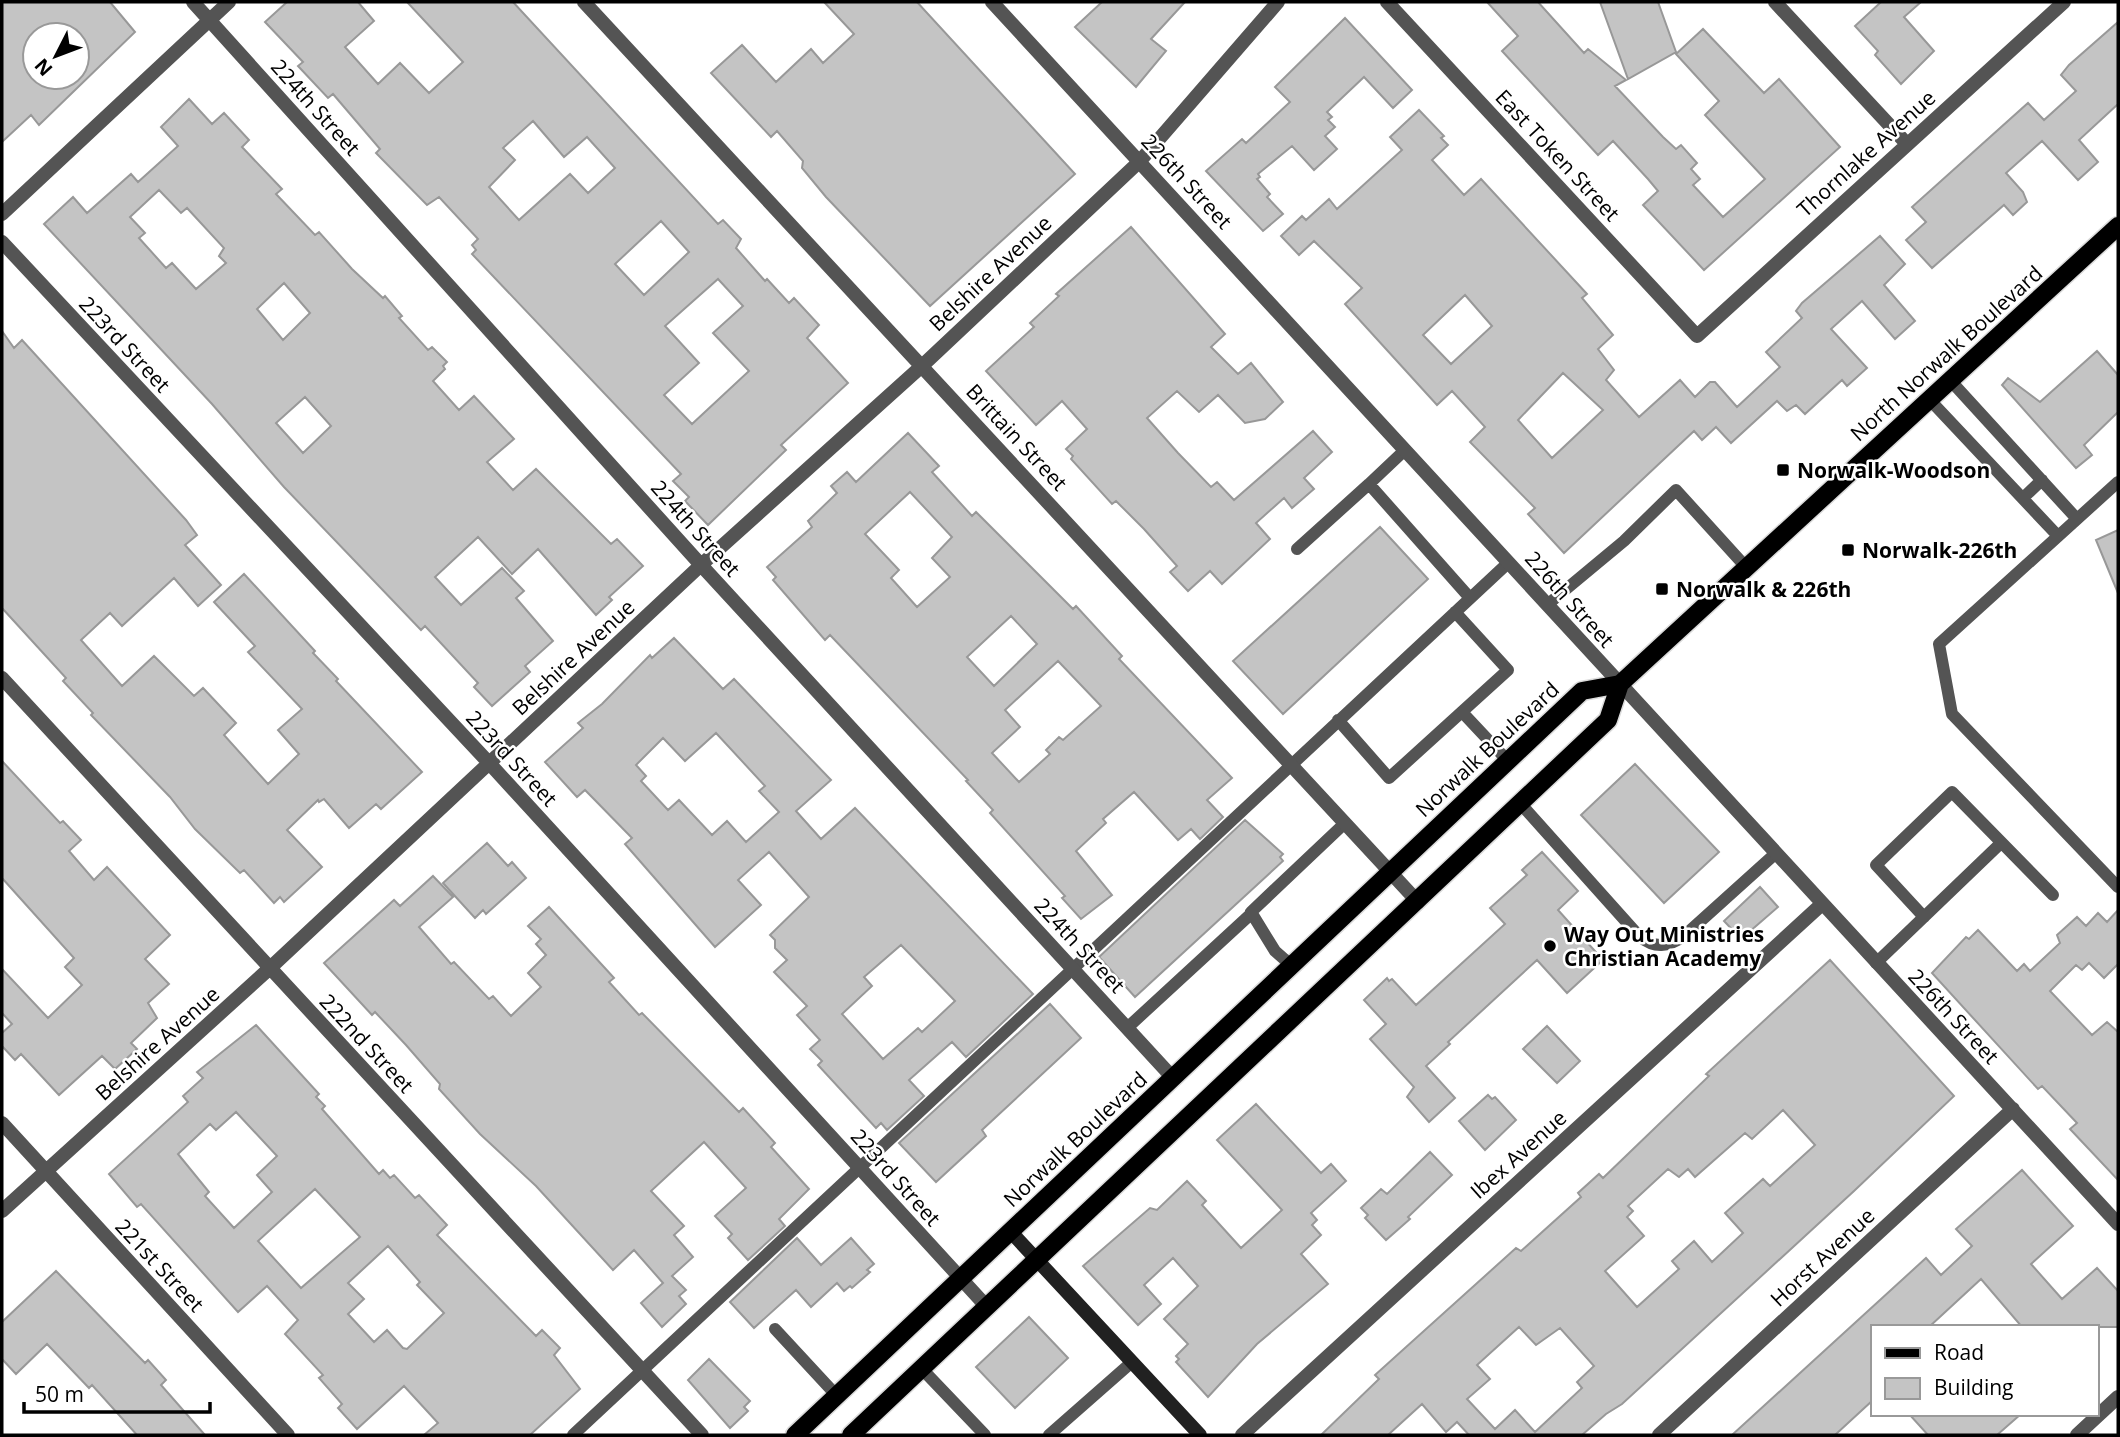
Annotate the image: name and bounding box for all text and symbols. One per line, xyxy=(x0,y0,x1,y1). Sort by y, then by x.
north arrow xyxy=(21,21,91,91)
text: N xyxy=(29,53,58,82)
street label: 224th Street xyxy=(265,53,367,161)
street label: East Token Street xyxy=(1490,83,1626,227)
street label: Thornlake Avenue xyxy=(1791,83,1941,223)
street label: 226th Street xyxy=(1136,127,1238,235)
street label: Belshire Avenue xyxy=(923,209,1057,337)
street label: North Norwalk Boulevard xyxy=(1844,259,2048,447)
street label: 223rd Street xyxy=(73,290,177,398)
street label: Brittain Street xyxy=(960,378,1074,496)
place label: Norwalk-Woodson xyxy=(1797,456,1990,484)
marker: Norwalk-Woodson xyxy=(1775,462,1791,478)
street label: 224th Street xyxy=(645,474,747,582)
place label: Norwalk-226th xyxy=(1862,536,2017,564)
marker: Norwalk-226th xyxy=(1840,542,1856,558)
street label: 226th Street xyxy=(1519,545,1621,653)
place label: Norwalk & 226th xyxy=(1676,575,1851,603)
marker: Norwalk & 226th xyxy=(1654,581,1670,597)
street label: Belshire Avenue xyxy=(506,593,640,721)
street label: Norwalk Boulevard xyxy=(1409,675,1565,823)
street label: 223rd Street xyxy=(460,704,564,812)
street label: 224th Street xyxy=(1029,891,1131,999)
place label: Way Out Ministries Christian Academy xyxy=(1564,920,1764,972)
marker: Way Out Ministries Christian Academy xyxy=(1542,938,1558,954)
street label: 226th Street xyxy=(1903,962,2005,1070)
street label: Belshire Avenue xyxy=(89,980,225,1106)
street label: 222nd Street xyxy=(314,987,420,1099)
street label: Norwalk Boulevard xyxy=(997,1065,1153,1213)
street label: Ibex Avenue xyxy=(1464,1103,1572,1205)
street label: 223rd Street xyxy=(845,1122,947,1232)
street label: Horst Avenue xyxy=(1764,1201,1880,1313)
street label: 221st Street xyxy=(110,1212,210,1318)
legend xyxy=(1871,1325,2099,1416)
text: Road xyxy=(1934,1338,1984,1366)
scale bar xyxy=(24,1370,210,1414)
text: Building xyxy=(1934,1373,2013,1401)
text: 50 m xyxy=(35,1380,84,1408)

